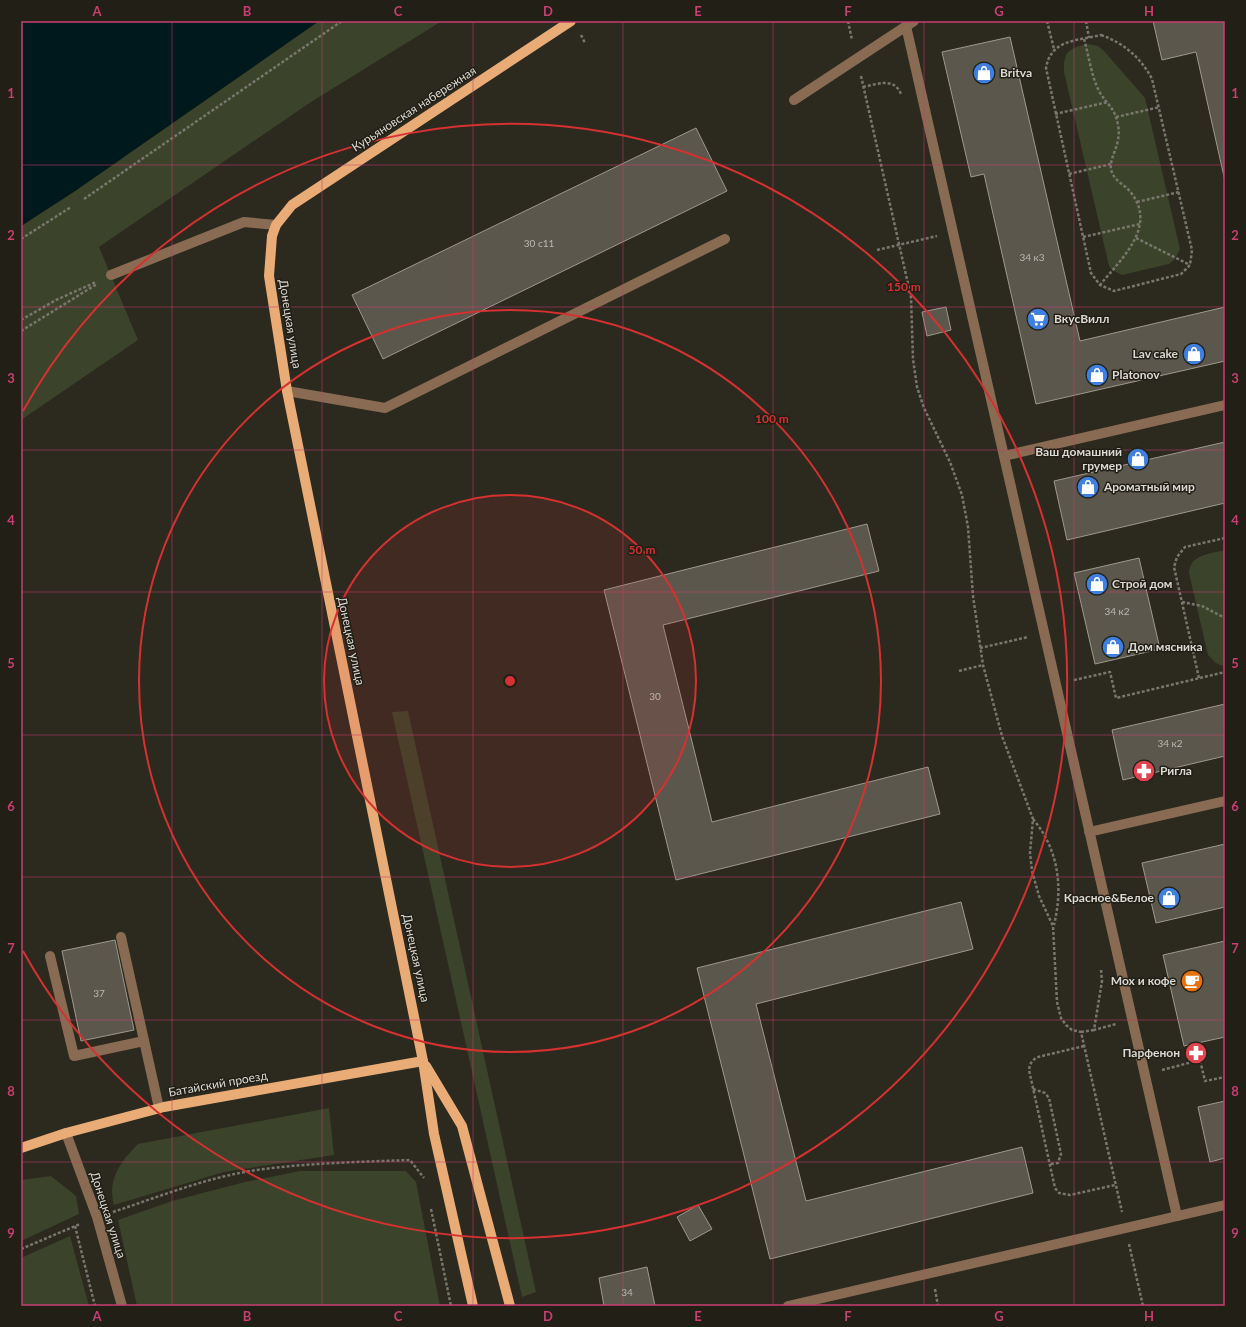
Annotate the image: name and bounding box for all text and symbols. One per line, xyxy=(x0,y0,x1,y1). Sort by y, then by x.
text: A xyxy=(91,3,102,19)
text: B xyxy=(243,3,252,19)
text: C xyxy=(394,3,403,19)
text: D xyxy=(543,3,553,19)
text: E xyxy=(694,3,702,19)
text: F xyxy=(844,3,852,19)
text: G xyxy=(994,3,1004,19)
text: H xyxy=(1144,3,1154,19)
shop icon: Britva xyxy=(971,60,997,86)
street label: Курьяновская набережная xyxy=(349,63,479,155)
place label: Britva xyxy=(1000,65,1032,80)
text: 1 xyxy=(7,85,15,101)
text: 1 xyxy=(1231,85,1239,101)
text: 2 xyxy=(7,227,15,243)
text: 2 xyxy=(1231,227,1239,243)
house number: 30 с11 xyxy=(524,237,554,249)
house number: 34 к3 xyxy=(1019,251,1045,263)
street label: Донецкая улица xyxy=(276,278,305,370)
text: 150 m xyxy=(887,279,921,294)
supermarket icon: ВкусВилл xyxy=(1025,306,1051,332)
place label: ВкусВилл xyxy=(1054,311,1109,326)
shop icon: Lav cake xyxy=(1181,341,1207,367)
place label: Lav cake xyxy=(1132,346,1179,361)
shop icon: Platonov xyxy=(1084,362,1110,388)
place label: Platonov xyxy=(1112,367,1160,382)
text: 3 xyxy=(7,370,15,386)
text: 3 xyxy=(1231,370,1239,386)
text: 100 m xyxy=(755,411,789,426)
place label: Ваш домашний грумер xyxy=(1035,444,1122,473)
shop icon: Ваш домашний грумер xyxy=(1125,446,1151,472)
shop icon: Ароматный мир xyxy=(1075,474,1101,500)
place label: Ароматный мир xyxy=(1103,479,1195,494)
text: 4 xyxy=(7,512,15,528)
text: 4 xyxy=(1231,512,1239,528)
text: 50 m xyxy=(629,542,655,557)
shop icon: Строй дом xyxy=(1084,571,1110,597)
place label: Строй дом xyxy=(1112,576,1172,591)
street label: Донецкая улица xyxy=(335,595,368,687)
house number: 34 к2 xyxy=(1104,605,1130,617)
shop icon: Дом мясника xyxy=(1100,634,1126,660)
place label: Дом мясника xyxy=(1128,639,1203,654)
text: 5 xyxy=(7,655,15,671)
text: 5 xyxy=(1231,655,1239,671)
centre of rings xyxy=(503,674,517,688)
house number: 30 xyxy=(649,690,661,702)
house number: 34 к2 xyxy=(1157,737,1183,749)
pharmacy icon: Ригла xyxy=(1131,758,1157,784)
place label: Ригла xyxy=(1160,763,1192,778)
text: 6 xyxy=(7,798,15,814)
text: 6 xyxy=(1231,798,1239,814)
shop icon: Красное&Белое xyxy=(1156,885,1182,911)
place label: Красное&Белое xyxy=(1064,890,1155,905)
street label: Донецкая улица xyxy=(400,912,433,1004)
text: 7 xyxy=(7,940,15,956)
text: 7 xyxy=(1231,940,1239,956)
cafe icon: Мох и кофе xyxy=(1179,968,1205,994)
place label: Мох и кофе xyxy=(1111,973,1177,988)
house number: 37 xyxy=(93,987,105,999)
pharmacy icon: Парфенон xyxy=(1183,1040,1209,1066)
place label: Парфенон xyxy=(1123,1045,1180,1060)
street label: Батайский проезд xyxy=(167,1067,269,1100)
text: 8 xyxy=(7,1083,15,1099)
text: 8 xyxy=(1231,1083,1239,1099)
street label: Донецкая улица xyxy=(87,1170,130,1260)
text: 9 xyxy=(7,1225,15,1241)
text: 9 xyxy=(1231,1225,1239,1241)
house number: 34 xyxy=(621,1286,633,1298)
text: A xyxy=(91,1308,102,1324)
text: B xyxy=(243,1308,252,1324)
text: C xyxy=(394,1308,403,1324)
text: D xyxy=(543,1308,553,1324)
text: E xyxy=(694,1308,702,1324)
text: F xyxy=(844,1308,852,1324)
text: G xyxy=(994,1308,1004,1324)
text: H xyxy=(1144,1308,1154,1324)

